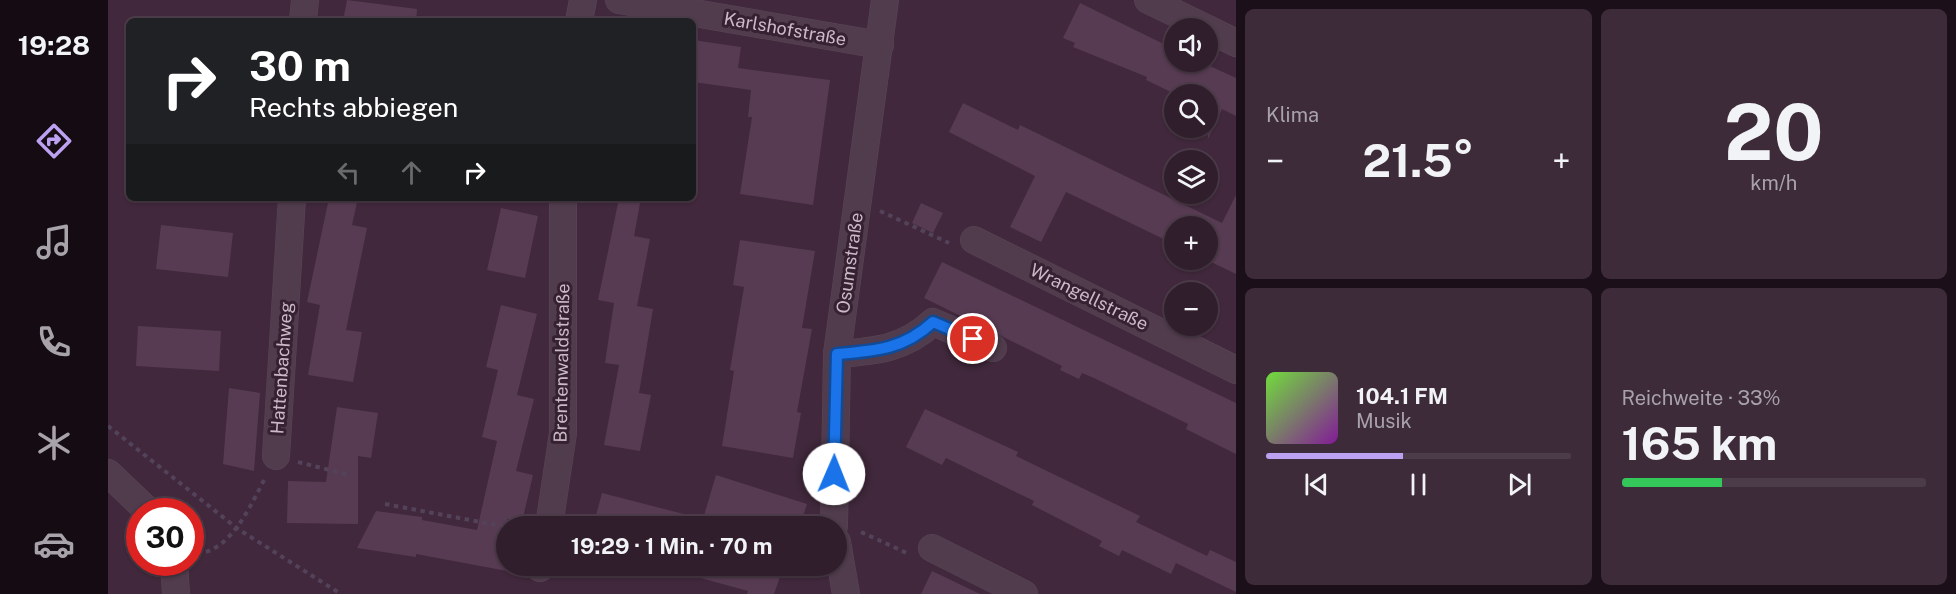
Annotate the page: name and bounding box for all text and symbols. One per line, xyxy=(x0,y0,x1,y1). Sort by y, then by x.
street label: Karlshofstraße xyxy=(722,7,848,50)
map controls xyxy=(1164,18,1218,336)
button: sound xyxy=(1164,18,1218,72)
text: 19:28 xyxy=(18,29,90,61)
text: 30 m xyxy=(249,41,351,90)
icon: right xyxy=(150,42,228,120)
button: search xyxy=(1164,84,1218,138)
text: 20 xyxy=(1724,86,1824,178)
text: Rechts abbiegen xyxy=(249,91,458,123)
text: Klima xyxy=(1266,103,1319,127)
icon: directions xyxy=(33,120,75,162)
text: 21.5° xyxy=(1362,134,1474,187)
text: − xyxy=(1266,142,1284,180)
text: + xyxy=(1552,142,1570,180)
button: layers xyxy=(1164,150,1218,204)
icon: left xyxy=(332,156,365,189)
icon: ahead xyxy=(395,156,428,189)
icon: right xyxy=(458,156,491,189)
text: km/h xyxy=(1750,171,1797,195)
street label: Osumstraße xyxy=(832,211,867,315)
button: + xyxy=(1164,216,1218,270)
icon: music xyxy=(33,221,75,263)
street label: Wrangellstraße xyxy=(1027,259,1152,334)
button: − xyxy=(1164,282,1218,336)
street label: Brentenwaldstraße xyxy=(550,283,573,443)
street label: Hattenbachweg xyxy=(266,301,297,435)
pin xyxy=(947,313,998,364)
icon: phone xyxy=(33,321,75,363)
icon: arrive xyxy=(956,322,989,355)
text: 104.1 FM xyxy=(1356,383,1448,409)
text: Reichweite · 33% xyxy=(1622,386,1781,410)
text: Musik xyxy=(1356,409,1412,433)
text: 165 km xyxy=(1622,417,1777,470)
icon: climate xyxy=(33,422,75,464)
position arrow xyxy=(802,442,866,506)
icon: previous xyxy=(1300,468,1333,501)
icon: pause xyxy=(1402,468,1435,501)
icon: next xyxy=(1503,468,1536,501)
speed limit sign: 30 xyxy=(126,498,204,576)
icon: car xyxy=(33,523,75,565)
text: 19:29 · 1 Min. · 70 m xyxy=(571,533,772,559)

